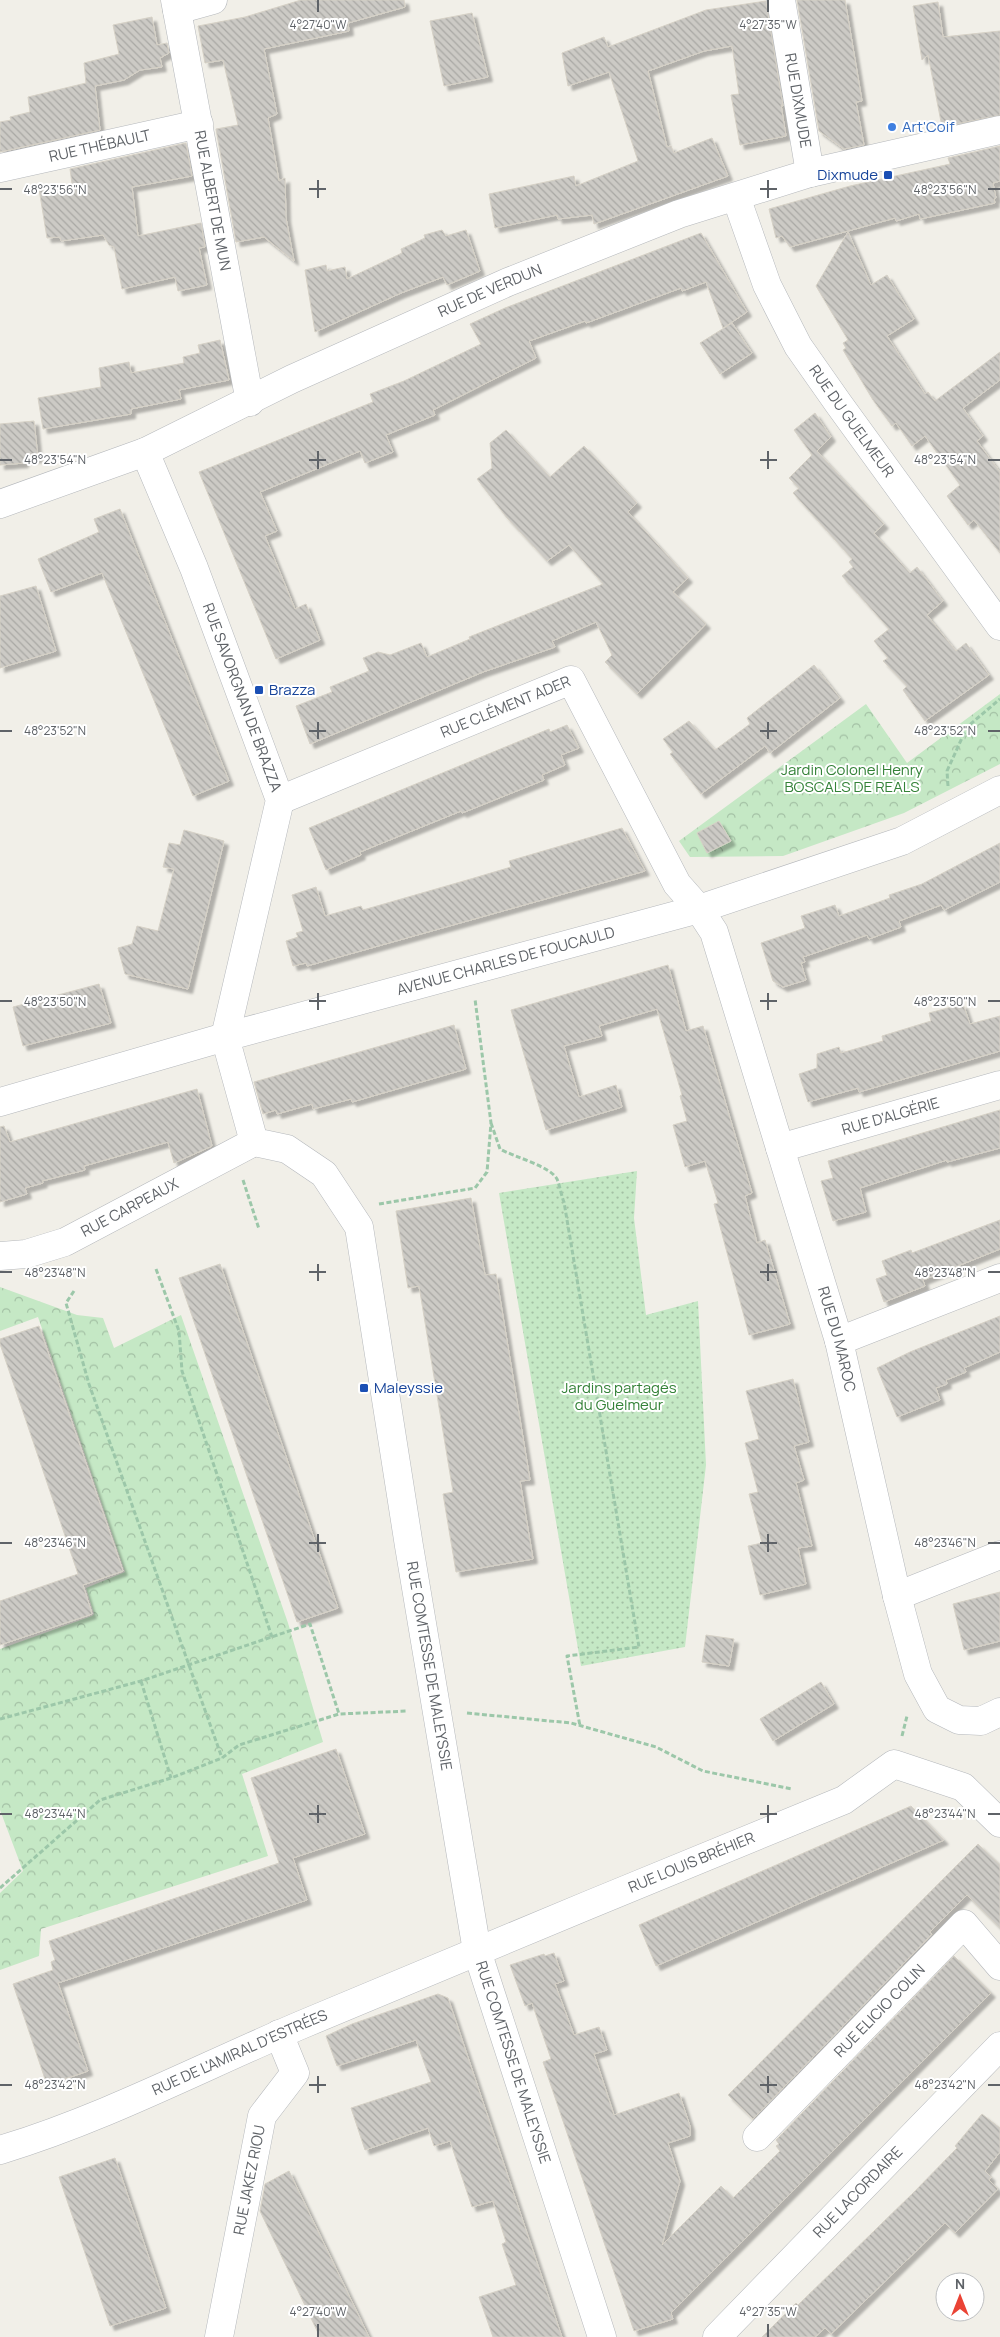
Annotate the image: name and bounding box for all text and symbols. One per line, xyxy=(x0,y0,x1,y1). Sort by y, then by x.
text: 4°27'40"W xyxy=(290,16,347,33)
text: 4°27'35"W xyxy=(739,16,797,33)
street label: RUE DIXMUDE xyxy=(780,51,817,150)
place label: Art'Coif xyxy=(902,116,955,137)
marker: Art'Coif xyxy=(886,121,898,133)
street label: RUE THÉBAULT xyxy=(47,124,152,167)
street label: RUE ALBERT DE MUN xyxy=(190,128,236,272)
place label: Dixmude xyxy=(817,164,878,185)
marker: Dixmude xyxy=(882,169,894,181)
text: 48°23'56"N xyxy=(24,181,86,198)
text: 48°23'56"N xyxy=(914,181,976,198)
street label: RUE DE VERDUN xyxy=(435,259,545,322)
street label: RUE DU GUELMEUR xyxy=(804,360,899,481)
text: 48°23'54"N xyxy=(24,451,86,468)
text: 48°23'54"N xyxy=(914,451,976,468)
street label: RUE SAVORGNAN DE BRAZZA xyxy=(198,600,287,795)
street label: RUE CLÉMENT ADER xyxy=(437,670,574,743)
place label: Brazza xyxy=(269,679,315,700)
marker: Brazza xyxy=(253,684,265,696)
text: 48°23'52"N xyxy=(24,722,86,739)
text: 48°23'52"N xyxy=(914,722,976,739)
park label: Jardin Colonel Henry BOSCALS DE REALS xyxy=(781,759,923,797)
street label: AVENUE CHARLES DE FOUCAULD xyxy=(394,921,617,1000)
text: 48°23'50"N xyxy=(24,993,86,1010)
text: 48°23'50"N xyxy=(914,993,976,1010)
street label: RUE D'ALGÉRIE xyxy=(839,1092,942,1140)
street label: RUE CARPEAUX xyxy=(77,1173,182,1242)
text: 48°23'48"N xyxy=(25,1264,86,1281)
text: 48°23'48"N xyxy=(915,1264,976,1281)
street label: RUE DU MAROC xyxy=(813,1284,861,1394)
place label: Maleyssie xyxy=(374,1377,443,1398)
park label: Jardins partagés du Guelmeur xyxy=(561,1377,677,1415)
marker: Maleyssie xyxy=(358,1382,370,1394)
text: 48°23'46"N xyxy=(24,1534,86,1551)
text: 48°23'46"N xyxy=(914,1534,976,1551)
street label: RUE COMTESSE DE MALEYSSIE xyxy=(402,1560,458,1772)
text: 48°23'44"N xyxy=(25,1805,85,1822)
text: 48°23'44"N xyxy=(915,1805,975,1822)
street label: RUE LOUIS BRÉHIER xyxy=(625,1827,758,1898)
street label: RUE COMTESSE DE MALEYSSIE xyxy=(471,1958,556,2166)
street label: RUE ELICIO COLIN xyxy=(829,1959,930,2062)
street label: RUE DE L'AMIRAL D'ESTRÉES xyxy=(148,2004,331,2100)
text: 48°23'42"N xyxy=(25,2076,85,2093)
text: 48°23'42"N xyxy=(915,2076,975,2093)
street label: RUE JAKEZ RIOU xyxy=(228,2123,270,2237)
street label: RUE LACORDAIRE xyxy=(808,2141,907,2242)
north arrow xyxy=(935,2272,985,2322)
text: N xyxy=(955,2274,965,2293)
text: 4°27'40"W xyxy=(290,2303,347,2320)
text: 4°27'35"W xyxy=(739,2303,797,2320)

